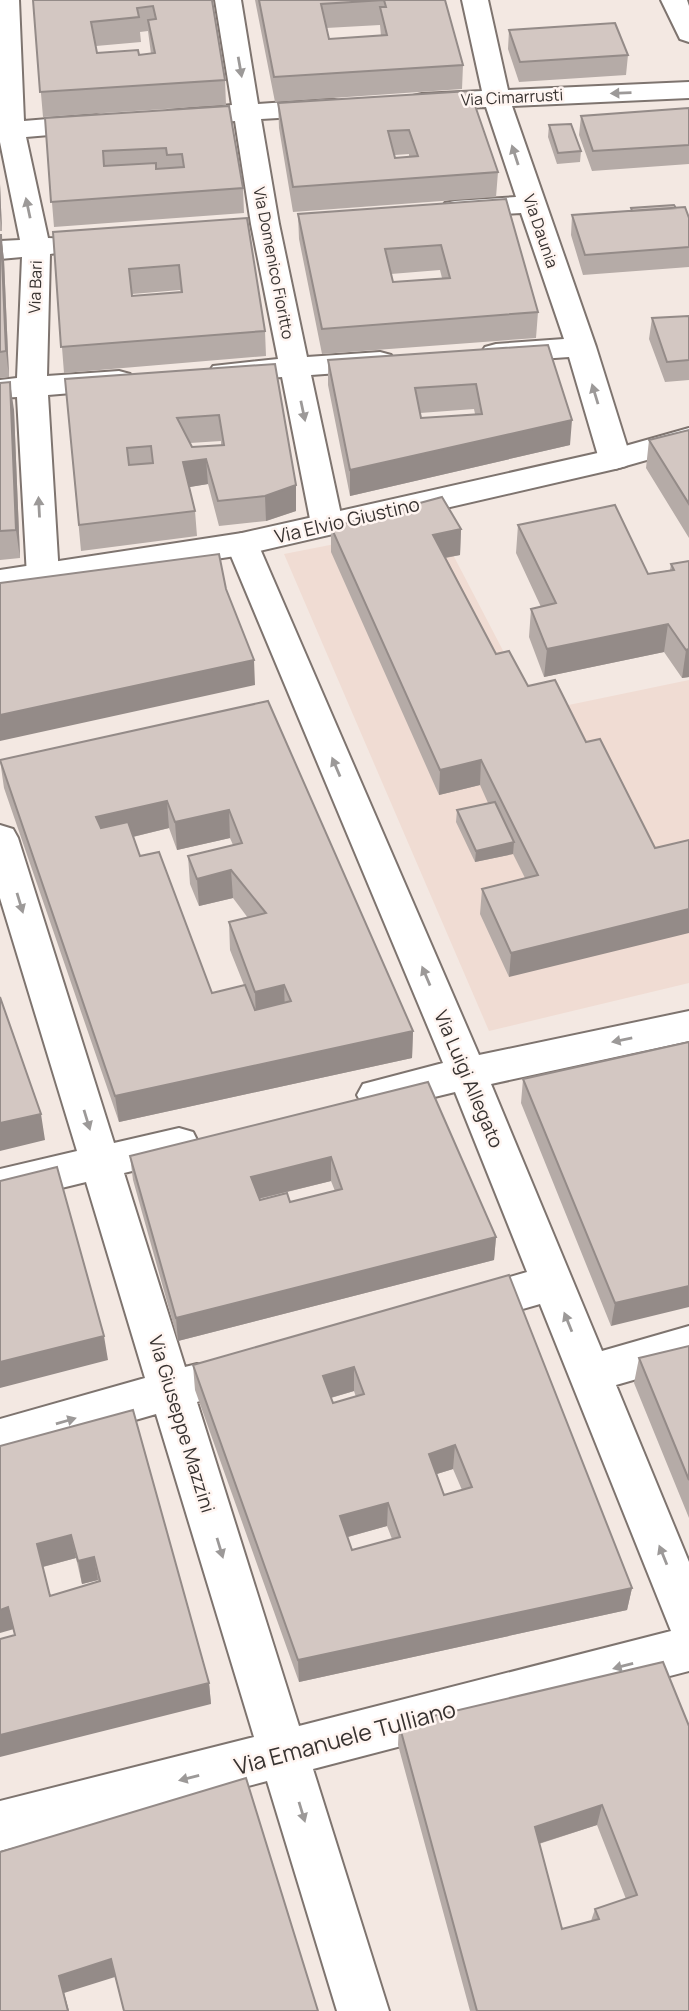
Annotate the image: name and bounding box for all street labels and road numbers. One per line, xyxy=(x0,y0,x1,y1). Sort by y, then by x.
street label: Via Cimarrusti xyxy=(460,83,564,111)
street label: Via Domenico Fioritto xyxy=(248,185,300,341)
street label: Via Daunia xyxy=(518,191,564,271)
street label: Via Bari xyxy=(23,260,47,314)
street label: Via Elvio Giustino xyxy=(272,491,422,549)
street label: Via Luigi Allegato xyxy=(428,1006,510,1152)
street label: Via Giuseppe Mazzini xyxy=(143,1332,221,1516)
street label: Via Emanuele Tulliano xyxy=(230,1692,459,1782)

